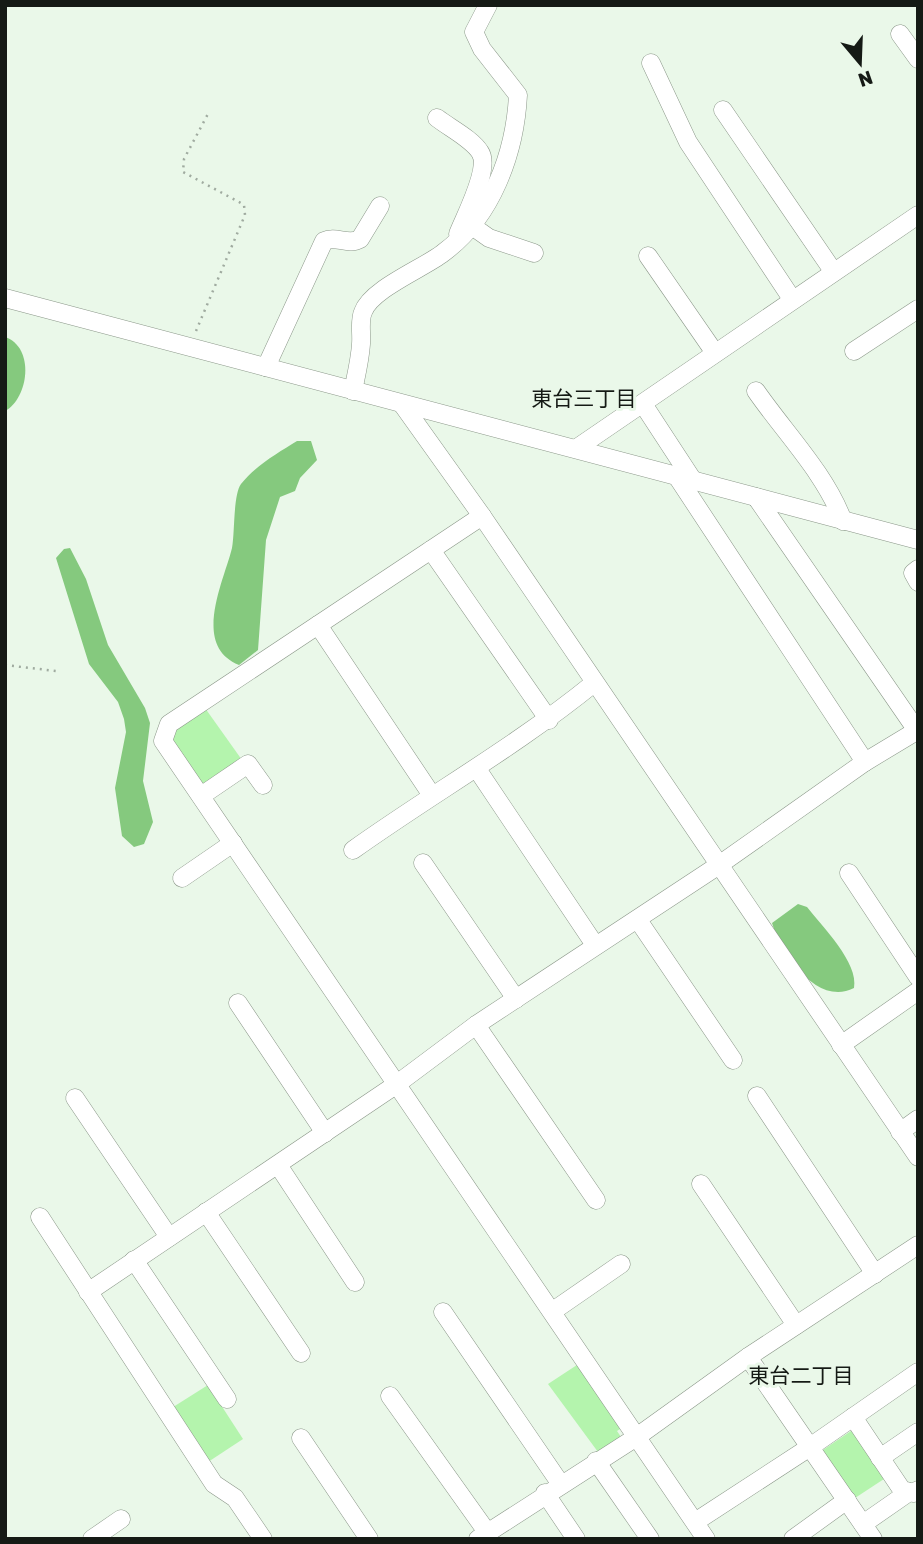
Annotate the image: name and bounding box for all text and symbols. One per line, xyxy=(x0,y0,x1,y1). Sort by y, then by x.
north arrow xyxy=(825,28,895,98)
text: N xyxy=(855,66,876,92)
district label: 東台三丁目 xyxy=(532,386,637,411)
district label: 東台二丁目 xyxy=(749,1363,854,1388)

